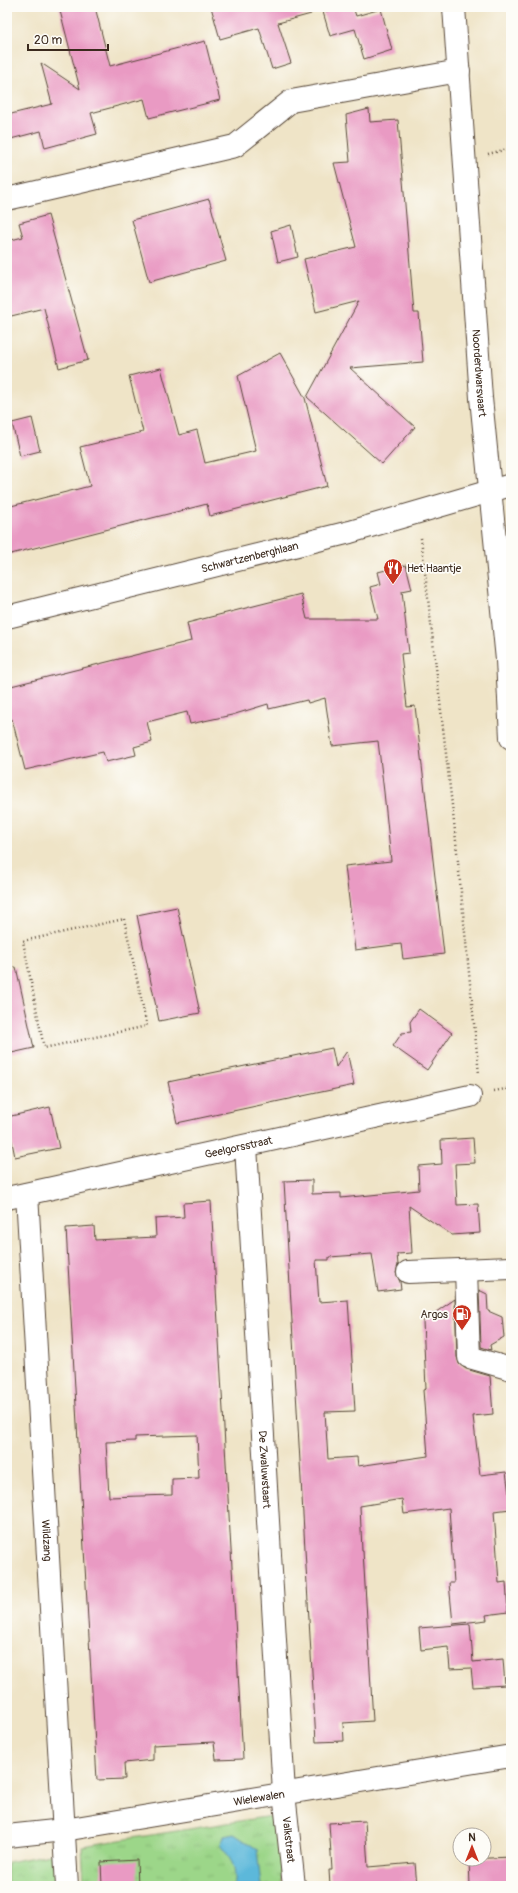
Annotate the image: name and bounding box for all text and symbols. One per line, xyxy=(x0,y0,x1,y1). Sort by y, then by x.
scale bar xyxy=(28,26,108,52)
text: 20 m xyxy=(34,33,63,48)
street label: Noorderdwarsvaart xyxy=(469,329,489,418)
street label: Schwartzenberghlaan xyxy=(200,539,300,576)
restaurant icon: Het Haantje xyxy=(382,557,404,585)
place label: Het Haantje xyxy=(407,562,462,575)
street label: Geelgorsstraat xyxy=(204,1134,274,1161)
fuel station icon: Argos xyxy=(451,1303,473,1331)
place label: Argos xyxy=(421,1308,448,1321)
street label: De Zwaluwstaart xyxy=(256,1430,273,1509)
street label: Wildzang xyxy=(39,1519,54,1562)
street label: Wielewalen xyxy=(233,1788,286,1809)
street label: Valkstraat xyxy=(280,1816,298,1864)
north arrow xyxy=(452,1827,492,1867)
text: N xyxy=(468,1831,476,1844)

